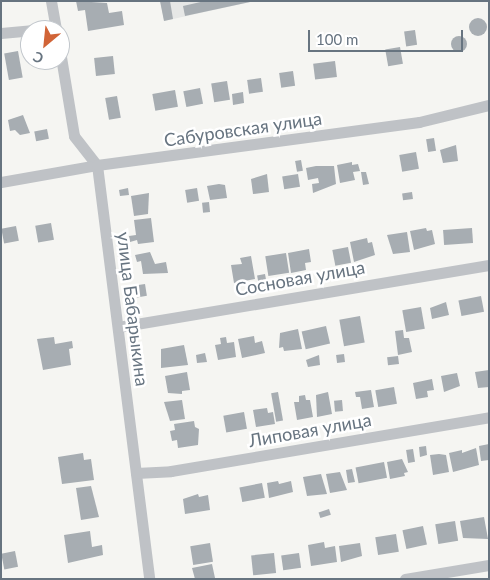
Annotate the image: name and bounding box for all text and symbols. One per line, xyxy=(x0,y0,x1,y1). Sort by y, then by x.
north arrow xyxy=(20,20,70,70)
scale bar xyxy=(310,20,465,52)
text: 100 m xyxy=(316,30,358,48)
text: С xyxy=(30,48,46,67)
street label: Сабуровская улица xyxy=(163,107,323,151)
street label: улица Бабарыкина xyxy=(113,231,153,387)
street label: Сосновая улица xyxy=(233,256,367,300)
street label: Липовая улица xyxy=(247,409,373,451)

